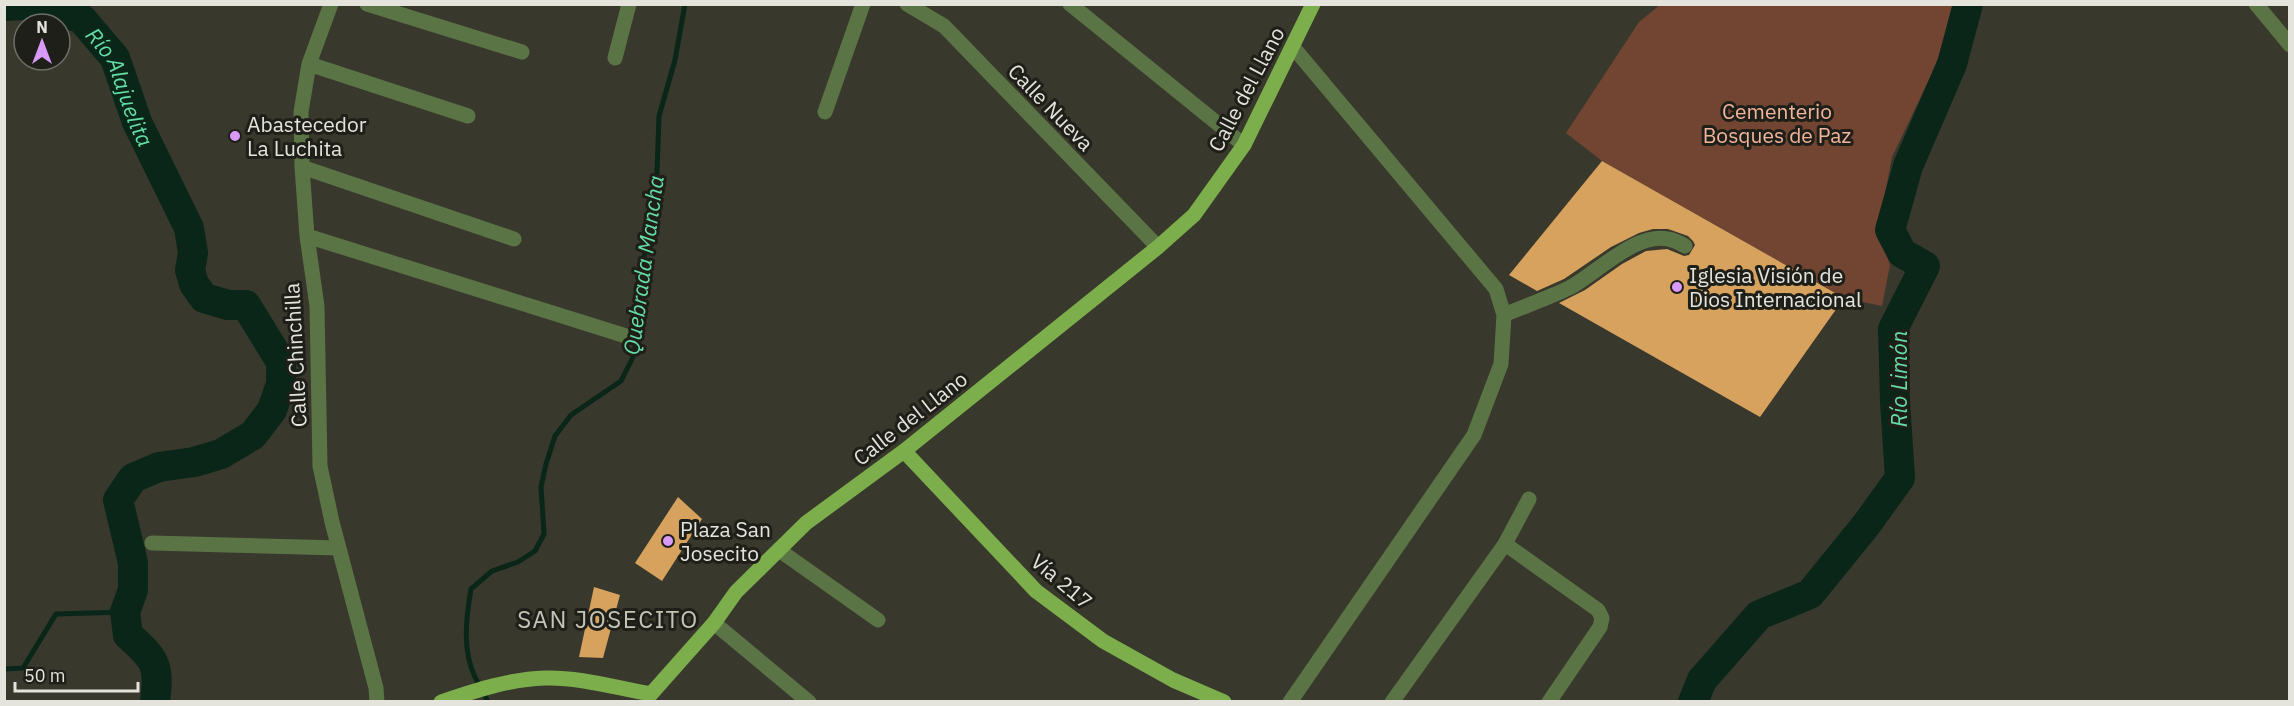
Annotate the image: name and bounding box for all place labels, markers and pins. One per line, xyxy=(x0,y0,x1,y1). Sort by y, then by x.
place label: Abastecedor La Luchita xyxy=(247,110,367,162)
marker: Abastecedor La Luchita xyxy=(228,129,242,143)
place label: Iglesia Visión de Dios Internacional xyxy=(1689,261,1862,313)
marker: Iglesia Visión de Dios Internacional xyxy=(1670,280,1684,294)
place label: Plaza San Josecito xyxy=(680,515,771,567)
marker: Plaza San Josecito xyxy=(661,534,675,548)

